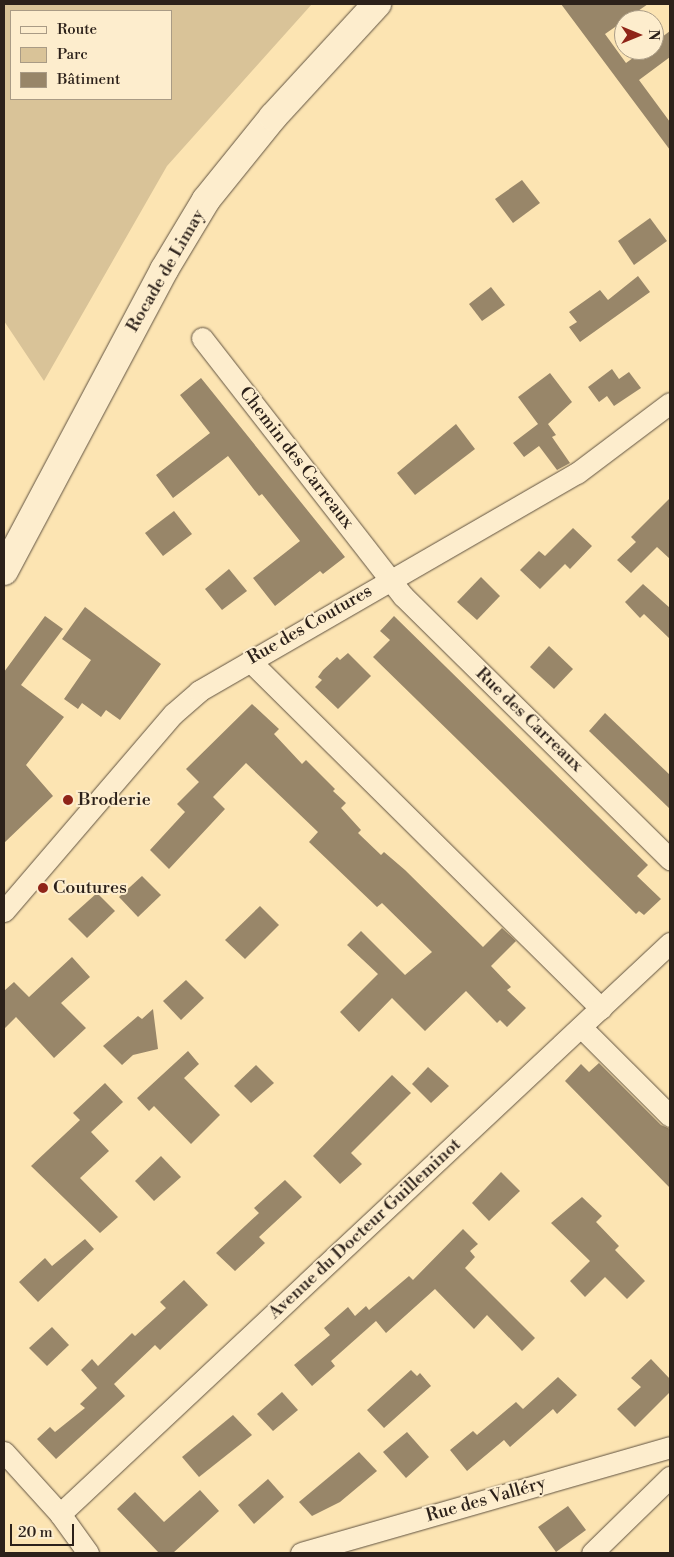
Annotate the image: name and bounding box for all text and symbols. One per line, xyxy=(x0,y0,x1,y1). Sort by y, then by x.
legend xyxy=(10,10,172,100)
north arrow xyxy=(614,10,664,60)
text: Route xyxy=(57,20,97,39)
text: N xyxy=(644,29,662,41)
text: Parc xyxy=(57,45,88,64)
text: Bâtiment xyxy=(57,70,120,89)
street label: Rocade de Limay xyxy=(122,206,210,336)
street label: Chemin des Carreaux xyxy=(234,383,358,533)
street label: Rue des Coutures xyxy=(244,581,376,669)
street label: Rue des Carreaux xyxy=(471,663,587,777)
place label: Broderie xyxy=(78,789,151,811)
marker: Broderie xyxy=(62,794,74,806)
place label: Coutures xyxy=(53,877,127,899)
marker: Coutures xyxy=(37,882,49,894)
street label: Avenue du Docteur Guilleminot xyxy=(264,1134,466,1324)
street label: Rue des Valléry xyxy=(424,1473,548,1527)
scale bar xyxy=(12,1514,76,1546)
text: 20 m xyxy=(18,1523,53,1542)

